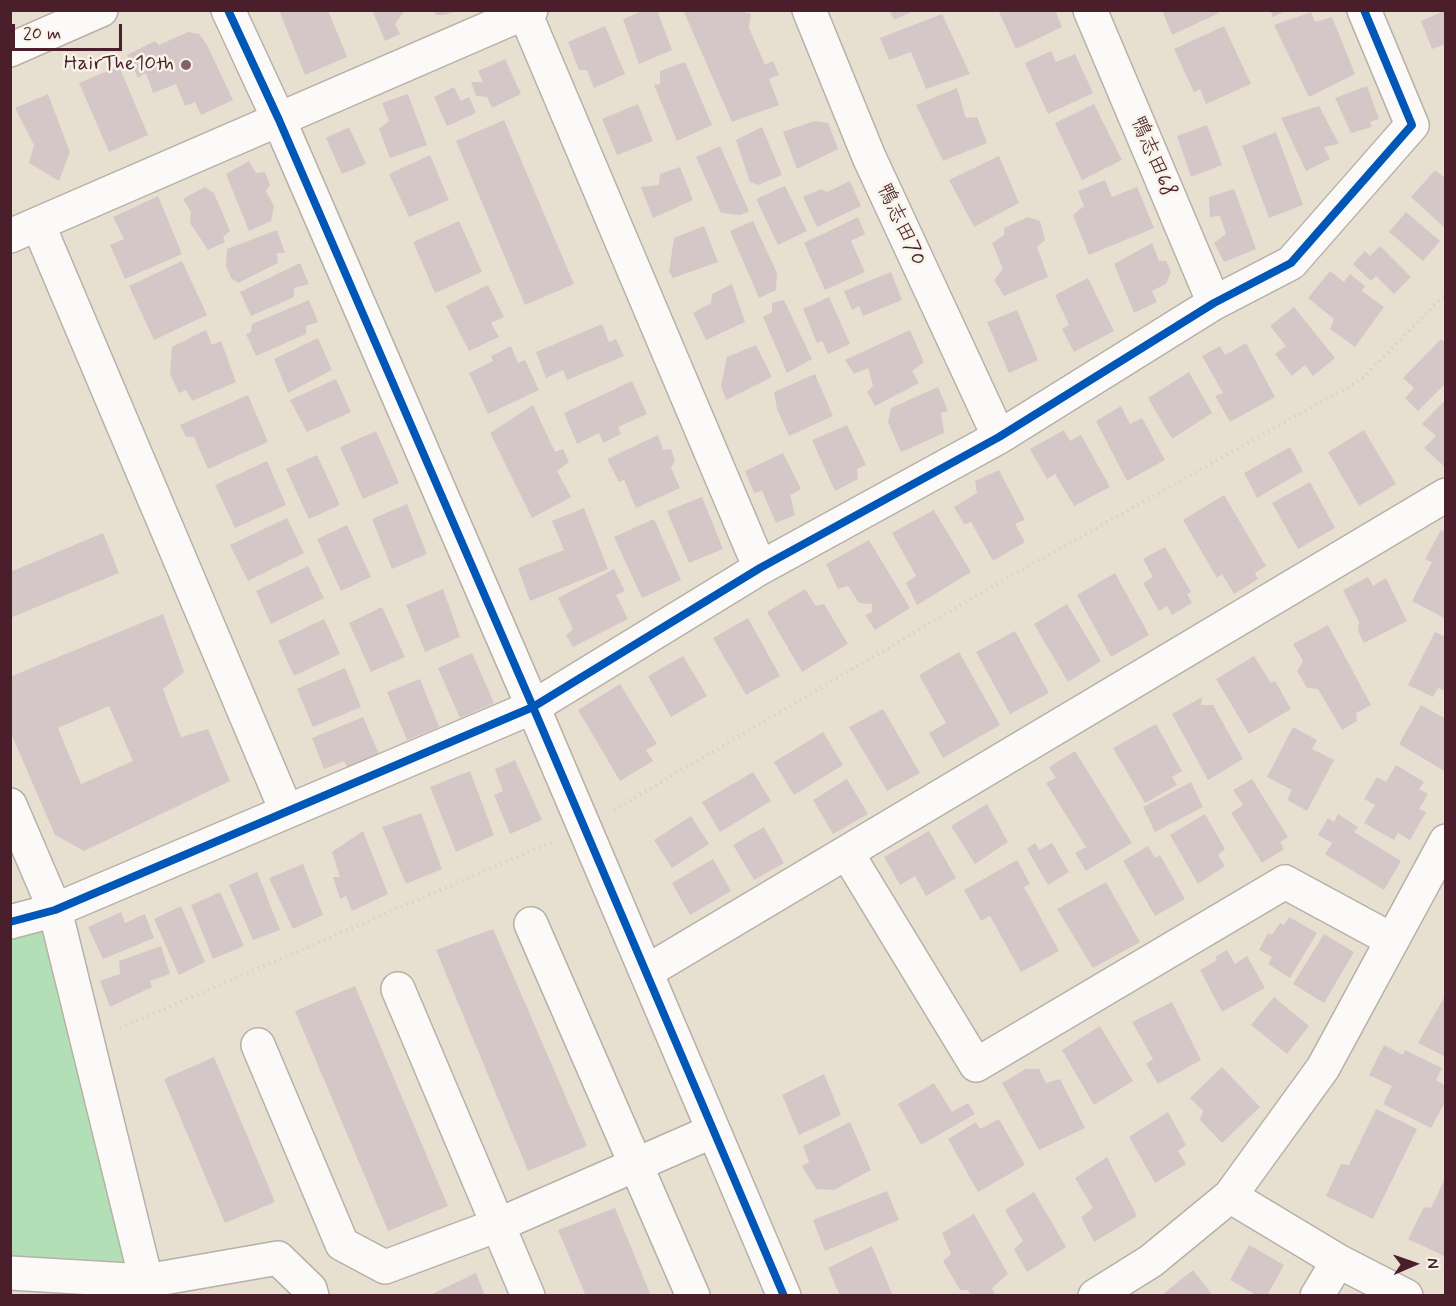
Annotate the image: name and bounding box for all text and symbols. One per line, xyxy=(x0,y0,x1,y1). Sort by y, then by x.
scale bar xyxy=(15,12,124,50)
text: 20 m xyxy=(23,22,61,46)
place label: HairThe10th xyxy=(64,52,174,78)
marker: HairThe10th xyxy=(179,58,193,72)
street label: 鴨志田68 xyxy=(1124,113,1180,201)
street label: 鴨志田70 xyxy=(870,180,930,270)
north arrow xyxy=(1384,1234,1444,1294)
text: N xyxy=(1422,1258,1443,1269)

